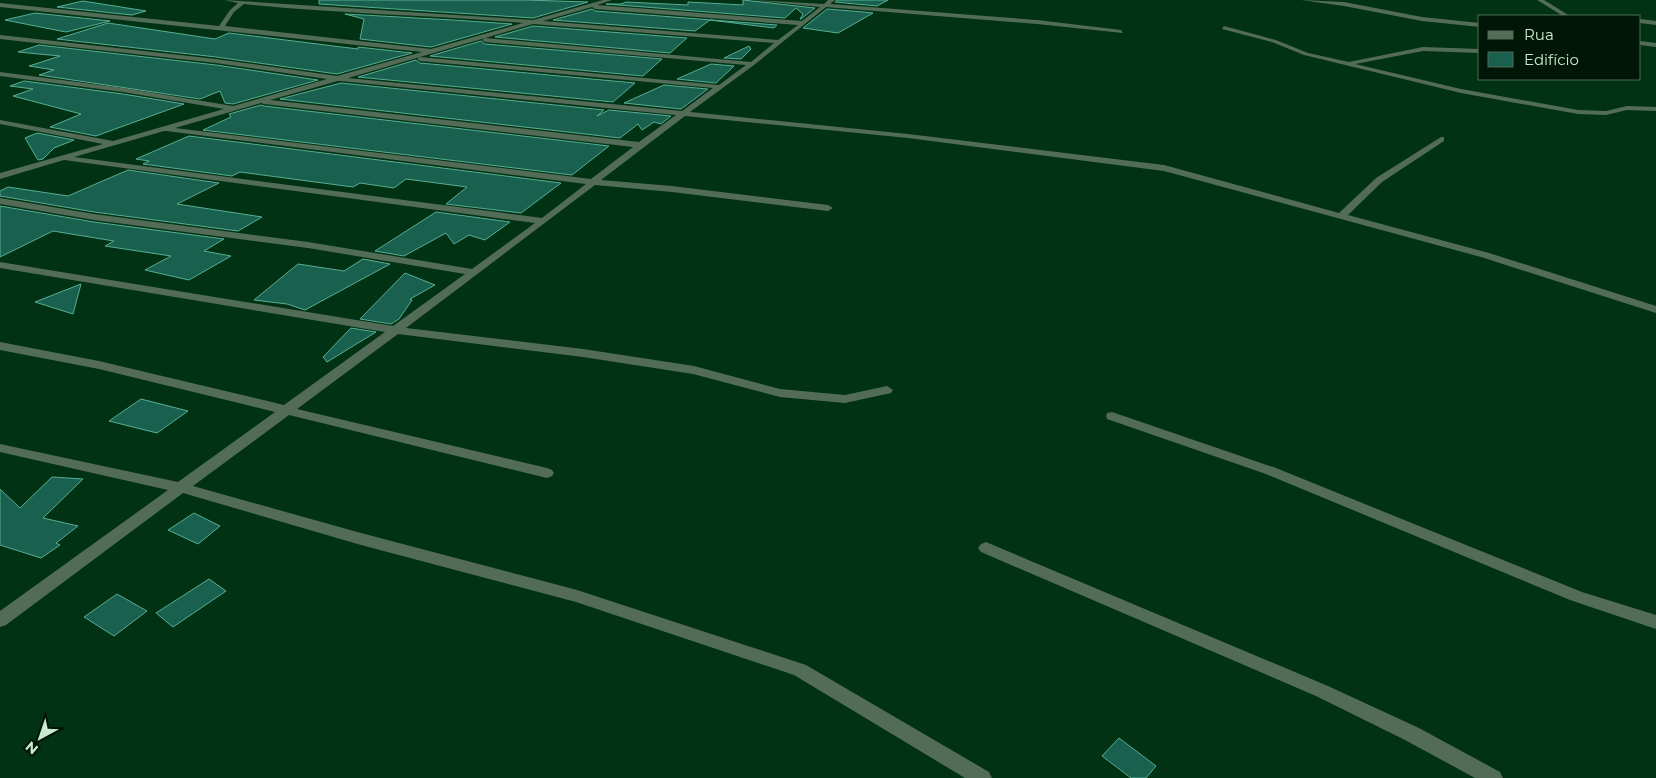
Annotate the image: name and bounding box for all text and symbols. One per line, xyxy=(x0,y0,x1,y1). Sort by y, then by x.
legend xyxy=(1478,15,1641,80)
text: Rua xyxy=(1524,25,1554,44)
text: Edifício xyxy=(1524,50,1579,69)
north arrow xyxy=(15,713,65,763)
text: N xyxy=(22,737,42,758)

